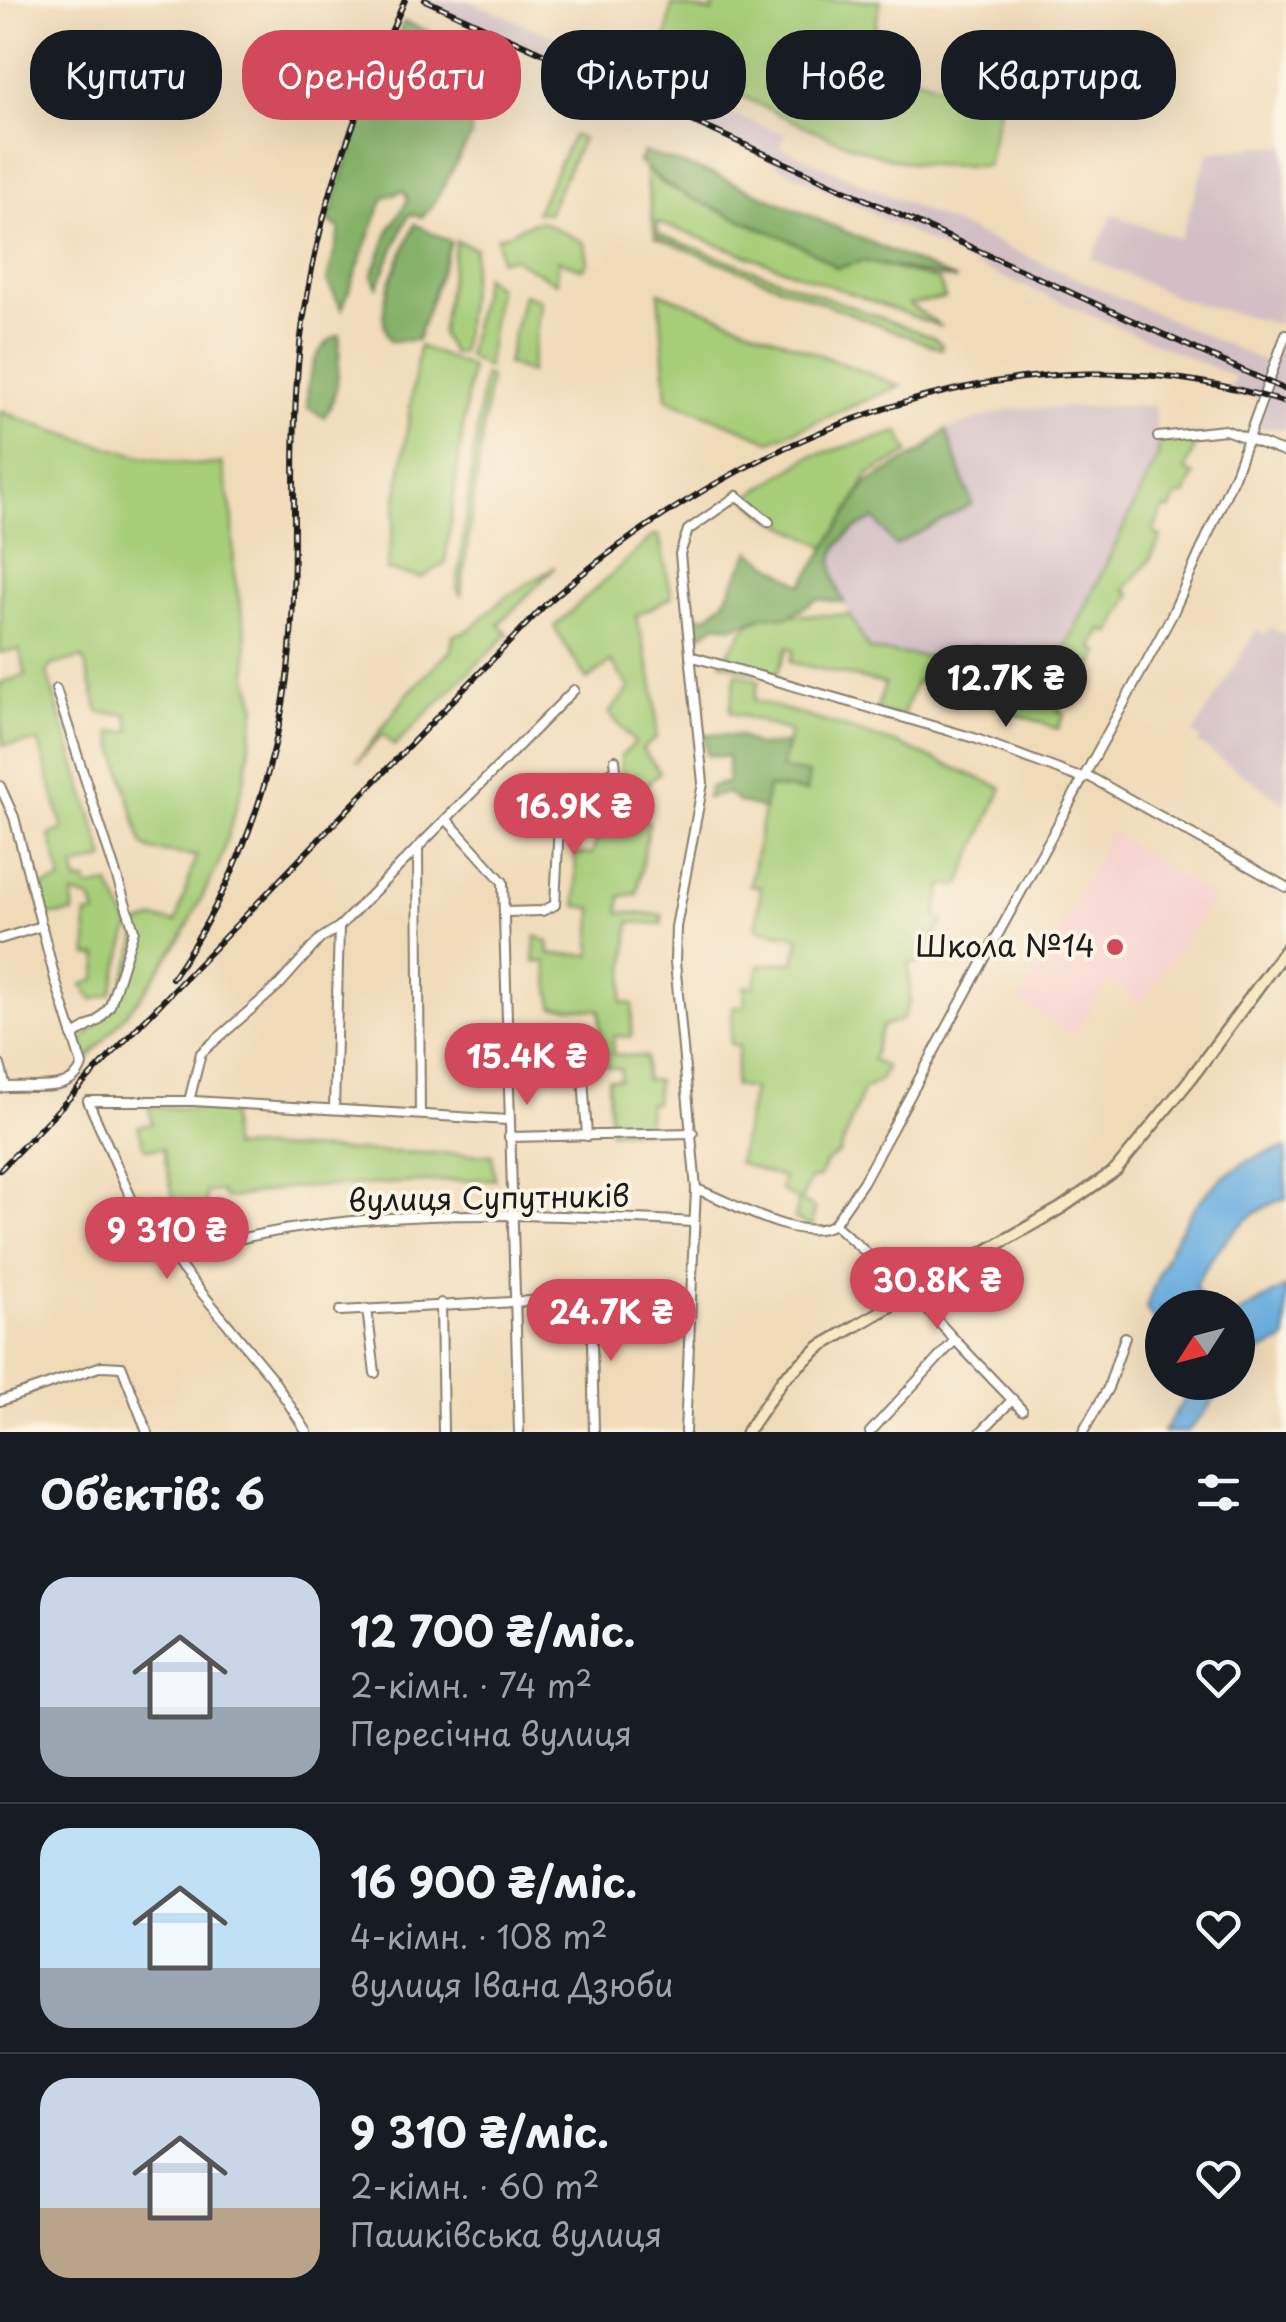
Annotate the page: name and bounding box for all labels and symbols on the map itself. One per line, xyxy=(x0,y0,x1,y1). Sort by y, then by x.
pin: 12.7K ₴ xyxy=(914,645,1098,730)
pin: 16.9K ₴ xyxy=(482,773,666,858)
place label: Школа №14 xyxy=(915,922,1095,967)
marker: Школа №14 xyxy=(1104,936,1126,958)
pin: 15.4K ₴ xyxy=(435,1023,619,1108)
street label: вулиця Супутників xyxy=(348,1172,630,1221)
pin: 9 310 ₴ xyxy=(75,1197,259,1282)
pin: 30.8K ₴ xyxy=(845,1247,1029,1332)
pin: 24.7K ₴ xyxy=(519,1279,703,1364)
north arrow xyxy=(1145,1290,1255,1400)

